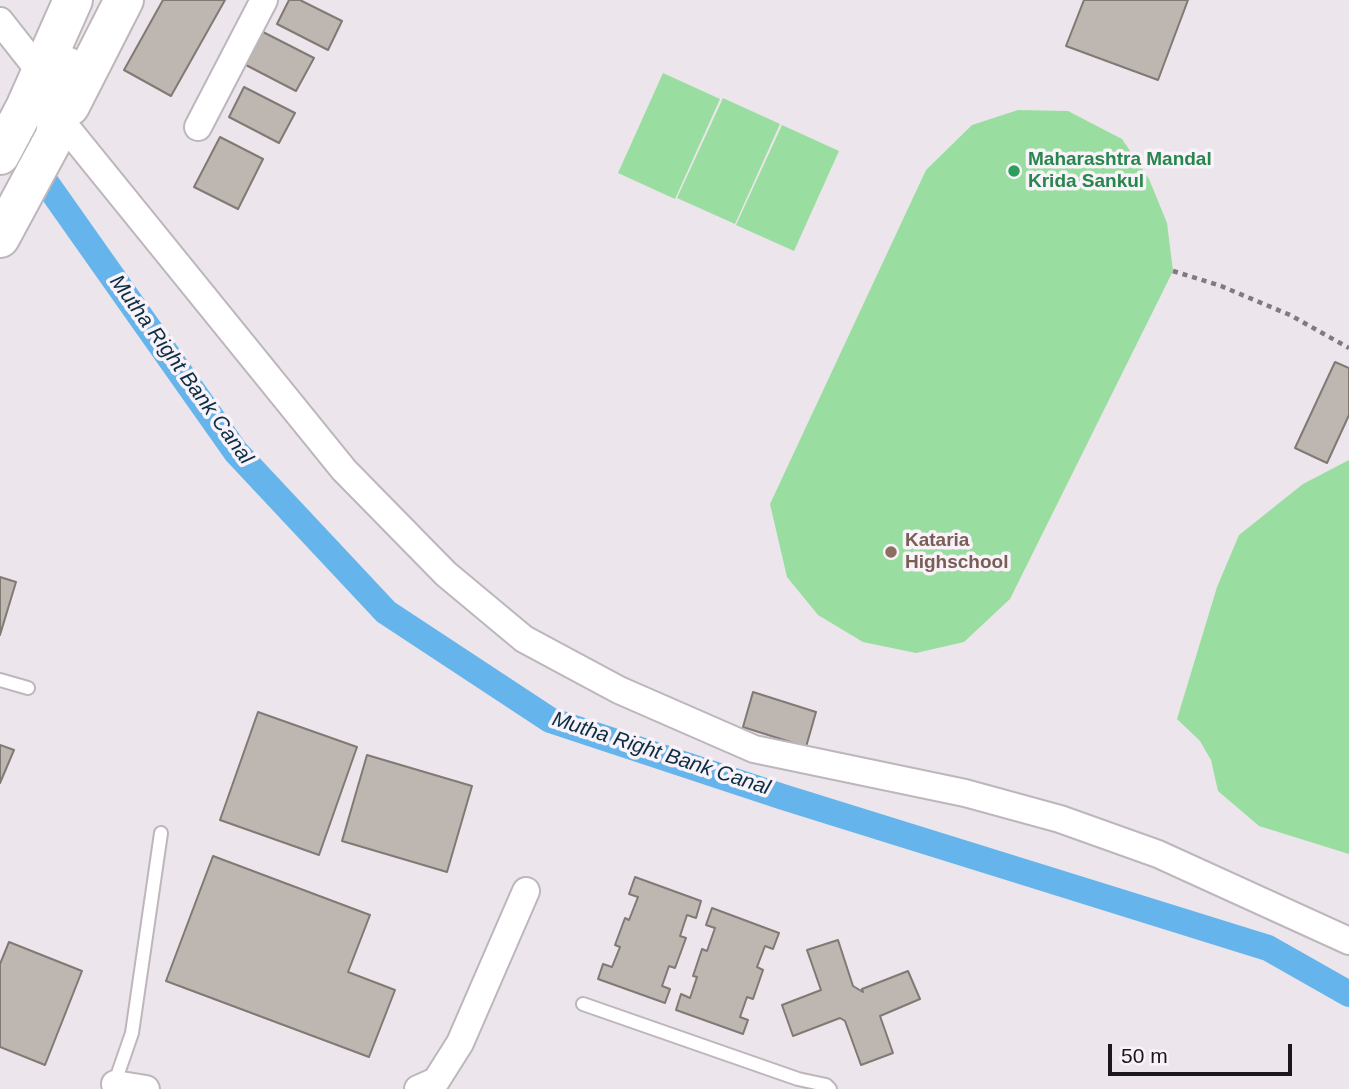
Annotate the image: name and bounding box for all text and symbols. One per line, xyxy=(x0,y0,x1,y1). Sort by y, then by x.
place label: Maharashtra Mandal Krida Sankul xyxy=(1028,149,1212,193)
marker: Maharashtra Mandal Krida Sankul xyxy=(1006,163,1022,179)
water label: Mutha Right Bank Canal xyxy=(104,271,258,469)
place label: Kataria Highschool xyxy=(905,530,1008,574)
marker: Kataria Highschool xyxy=(883,544,899,560)
water label: Mutha Right Bank Canal xyxy=(549,707,773,801)
scale bar xyxy=(1111,1030,1295,1074)
text: 50 m xyxy=(1121,1044,1168,1067)

